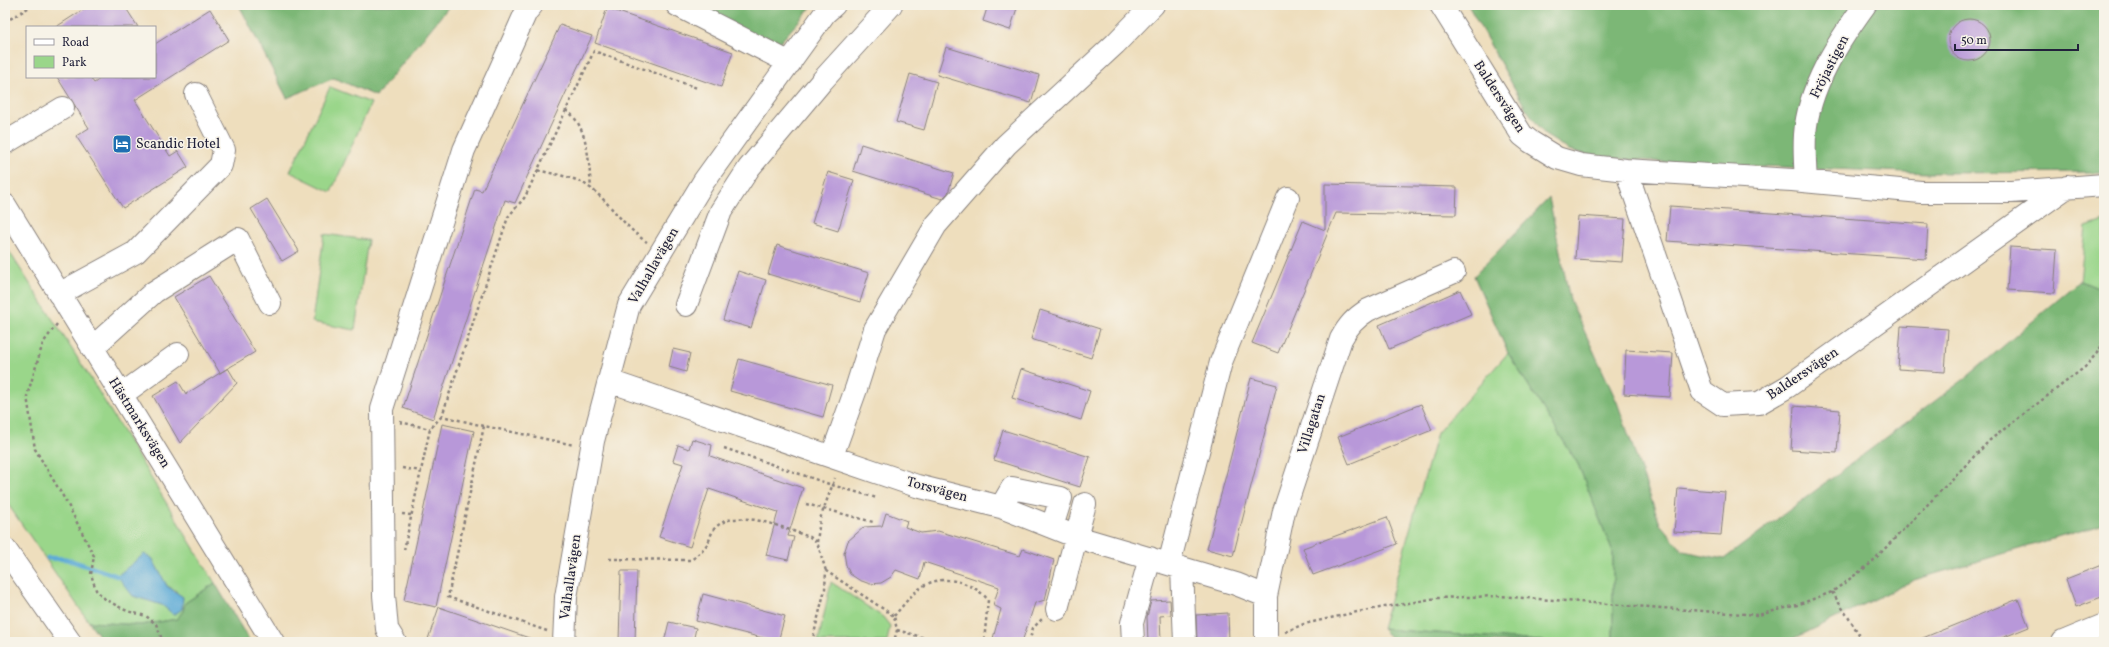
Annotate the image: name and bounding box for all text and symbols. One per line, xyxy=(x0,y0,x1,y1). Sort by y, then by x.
legend xyxy=(26,26,156,78)
scale bar xyxy=(1955,26,2078,52)
street label: Fröjastigen xyxy=(1806,32,1854,102)
text: 50 m xyxy=(1961,33,1987,49)
text: Road xyxy=(62,35,89,51)
text: Park xyxy=(62,55,87,71)
street label: Baldersvägen xyxy=(1469,57,1529,137)
hotel icon: Scandic Hotel xyxy=(111,133,133,155)
place label: Scandic Hotel xyxy=(136,135,220,154)
street label: Valhallavägen xyxy=(624,224,684,308)
street label: Baldersvägen xyxy=(1763,343,1843,405)
street label: Hästmarksvägen xyxy=(104,374,174,472)
street label: Villagatan xyxy=(1293,391,1331,457)
street label: Torsvägen xyxy=(904,473,970,507)
street label: Valhallavägen xyxy=(556,533,586,621)

